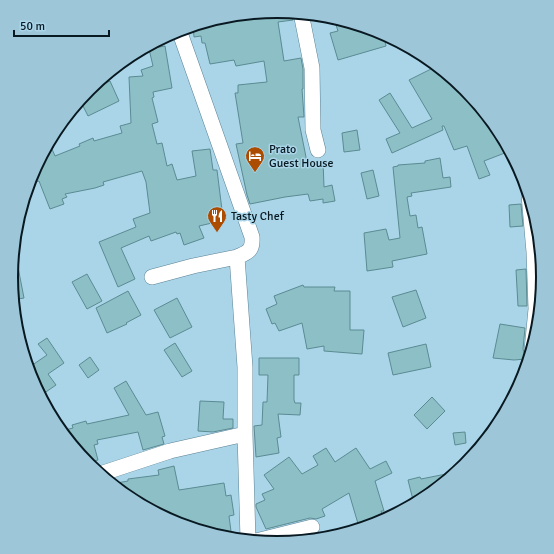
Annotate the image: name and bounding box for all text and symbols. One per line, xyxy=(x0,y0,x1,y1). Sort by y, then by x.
scale bar xyxy=(14,12,109,38)
text: 50 m xyxy=(20,19,45,34)
place label: Prato Guest House xyxy=(269,142,334,171)
hotel icon: Prato Guest House xyxy=(244,145,266,173)
restaurant icon: Tasty Chef xyxy=(206,205,228,233)
place label: Tasty Chef xyxy=(231,209,285,224)

